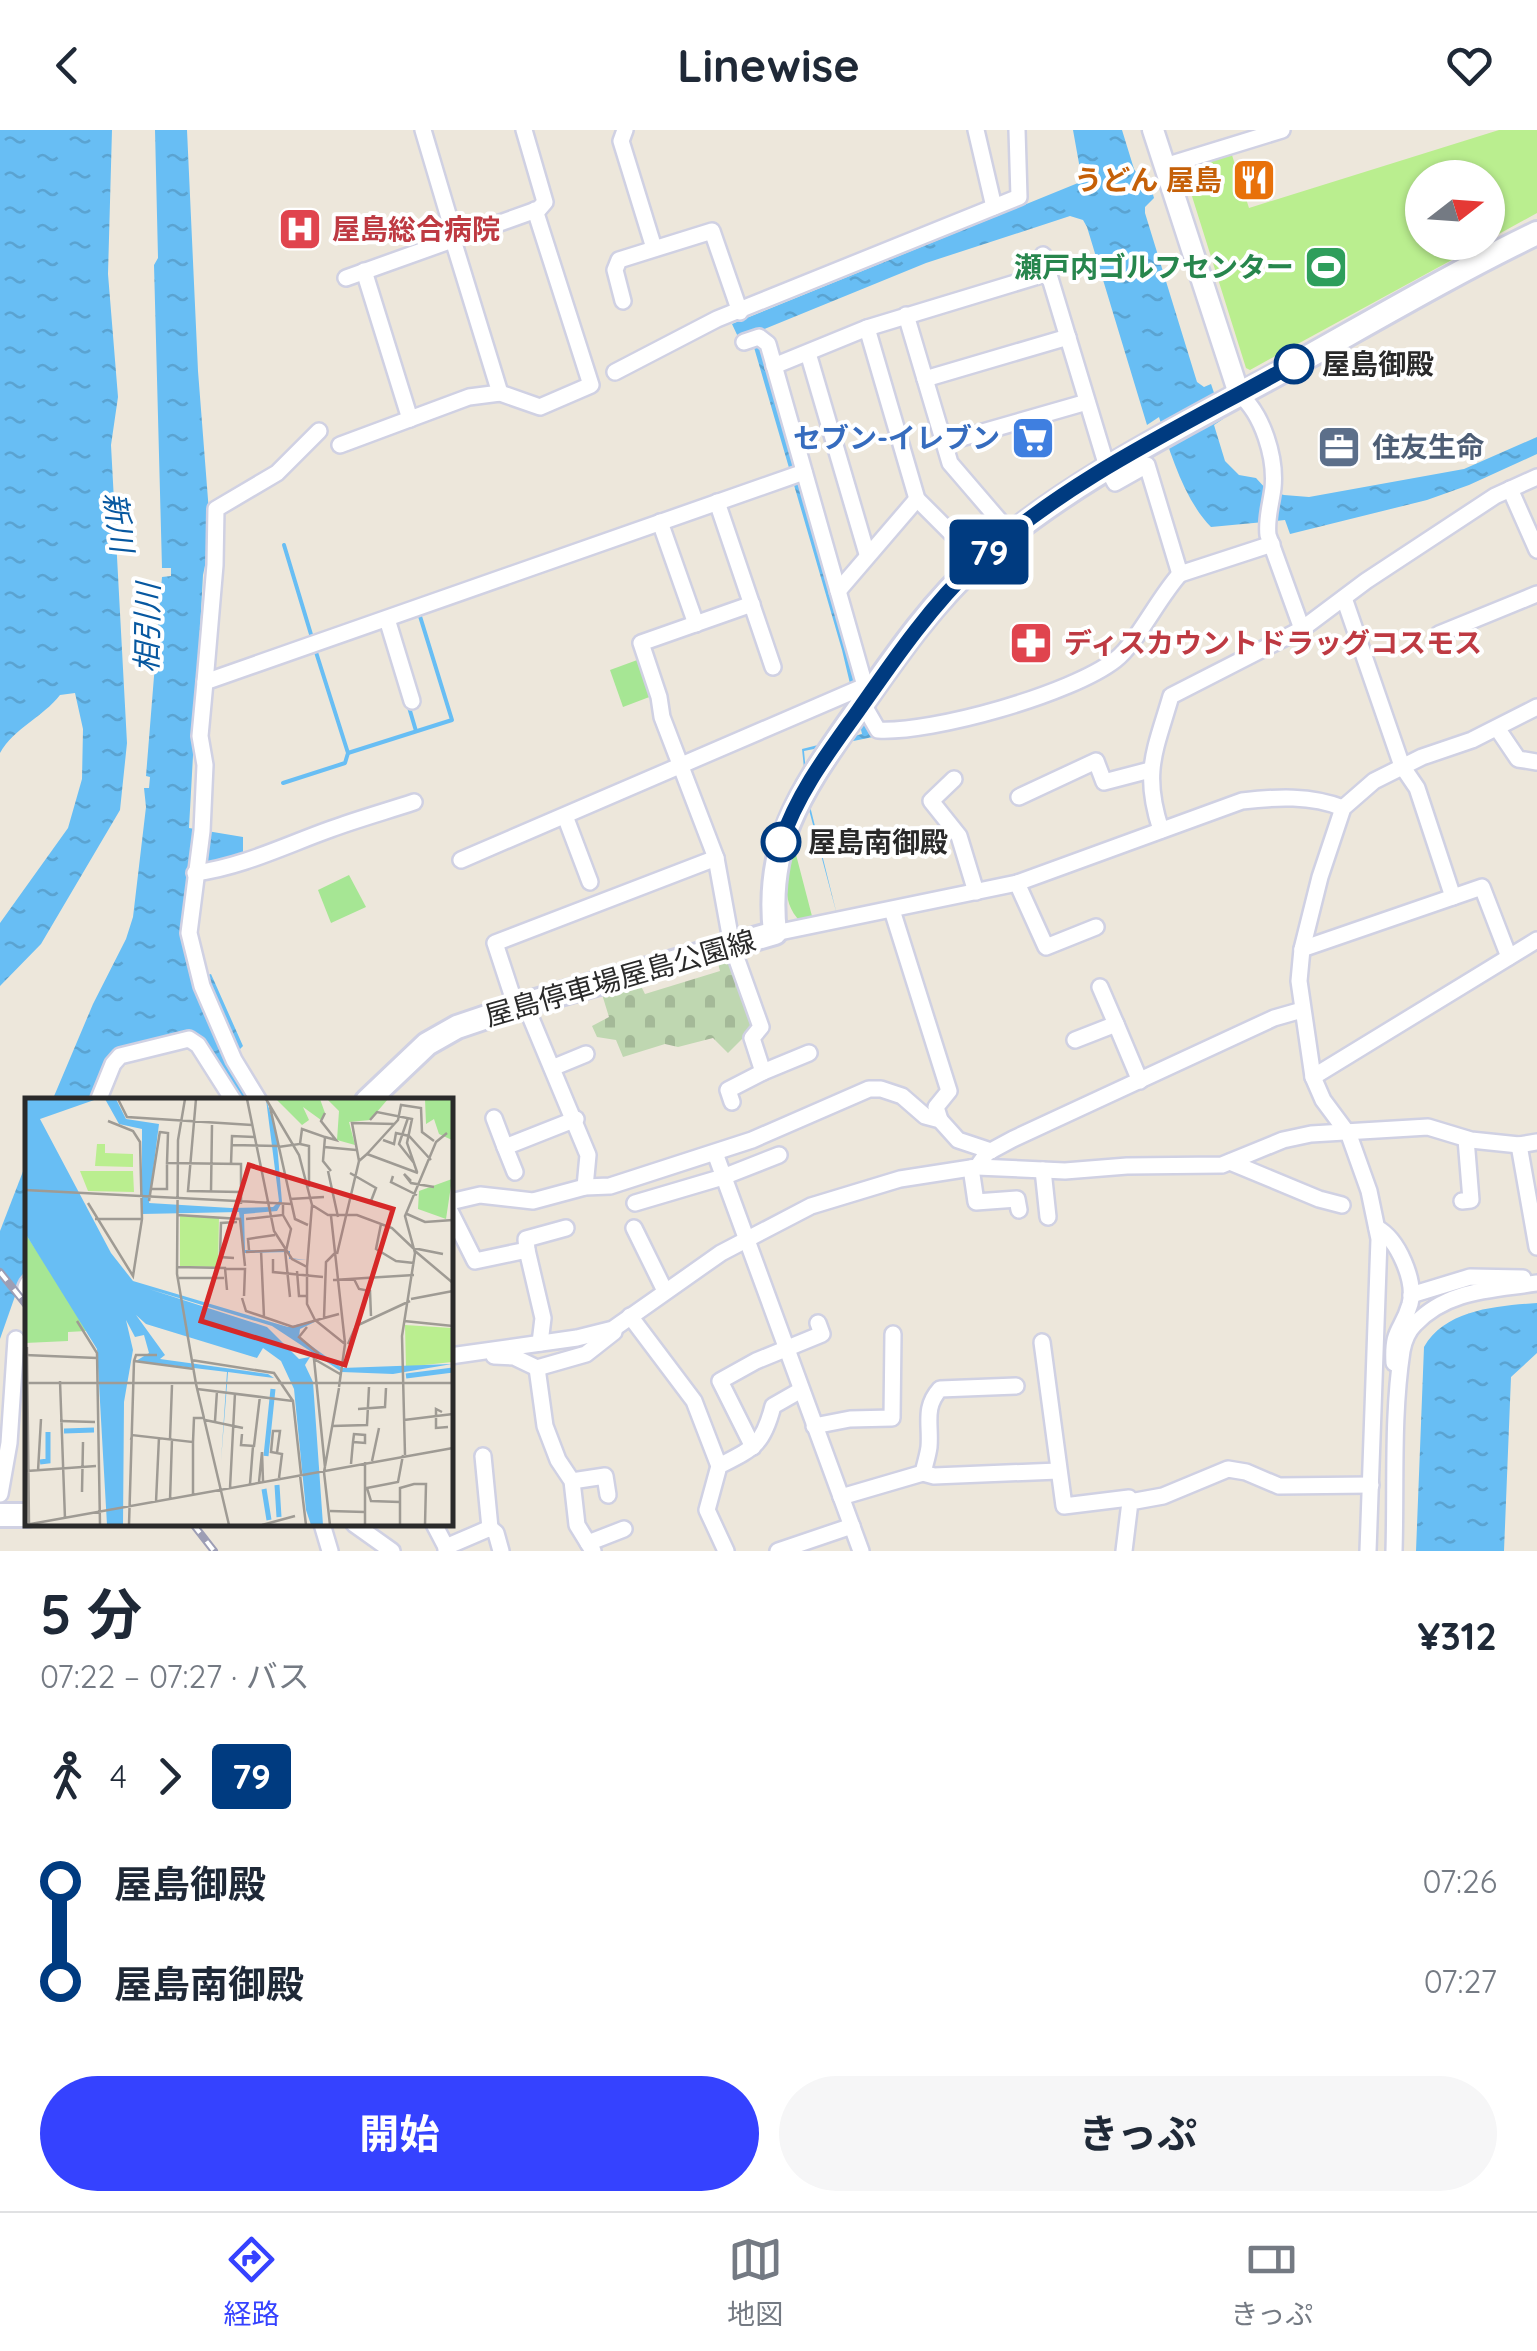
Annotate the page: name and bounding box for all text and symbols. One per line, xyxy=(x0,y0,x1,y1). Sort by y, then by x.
text: Linewise xyxy=(677,37,860,93)
icon: back xyxy=(40,38,95,93)
icon: heart xyxy=(1442,38,1497,93)
restaurant icon: うどん 屋島 xyxy=(1231,157,1277,203)
north arrow xyxy=(1405,160,1505,260)
map controls xyxy=(1405,160,1505,260)
place label: うどん 屋島 xyxy=(1074,162,1222,197)
hospital icon: 屋島総合病院 xyxy=(277,206,323,252)
place label: 屋島総合病院 xyxy=(332,211,500,246)
sports icon: 瀬戸内ゴルフセンター xyxy=(1303,244,1349,290)
place label: 瀬戸内ゴルフセンター xyxy=(1014,249,1294,284)
marker: 屋島御殿 xyxy=(1275,345,1313,383)
place label: 屋島御殿 xyxy=(1322,346,1434,381)
supermarket icon: セブン-イレブン xyxy=(1010,415,1056,461)
place label: セブン-イレブン xyxy=(793,420,1000,455)
office icon: 住友生命 xyxy=(1316,424,1362,470)
place label: 住友生命 xyxy=(1372,429,1484,464)
water label: 新川 xyxy=(96,490,142,557)
line badge: 79 xyxy=(944,520,1034,584)
text: 79 xyxy=(969,530,1009,574)
water label: 相引川 xyxy=(127,580,167,673)
pharmacy icon: ディスカウントドラッグコスモス xyxy=(1008,620,1054,666)
place label: ディスカウントドラッグコスモス xyxy=(1064,625,1482,660)
marker: 屋島南御殿 xyxy=(762,823,800,861)
place label: 屋島南御殿 xyxy=(808,824,948,859)
street label: 屋島停車場屋島公園線 xyxy=(480,922,759,1033)
inset map xyxy=(25,1098,452,1526)
text: 5 分 xyxy=(40,1579,142,1648)
text: ¥312 xyxy=(1418,1612,1497,1660)
text: 07:22 – 07:27 · バス xyxy=(40,1656,310,1696)
icon: walk xyxy=(40,1749,95,1804)
icon: forward xyxy=(142,1749,197,1804)
text: 79 xyxy=(232,1754,271,1798)
text: 4 xyxy=(110,1756,127,1796)
text: 屋島御殿 xyxy=(114,1860,266,1908)
text: 07:26 xyxy=(1422,1861,1497,1901)
text: 屋島南御殿 xyxy=(114,1960,304,2008)
text: 07:27 xyxy=(1424,1961,1497,2001)
button: 開始 xyxy=(40,2076,759,2191)
button: きっぷ xyxy=(779,2076,1497,2191)
tab: 経路 xyxy=(224,2232,280,2332)
tab: 地図 xyxy=(727,2232,783,2332)
tab: きっぷ xyxy=(1230,2232,1313,2332)

